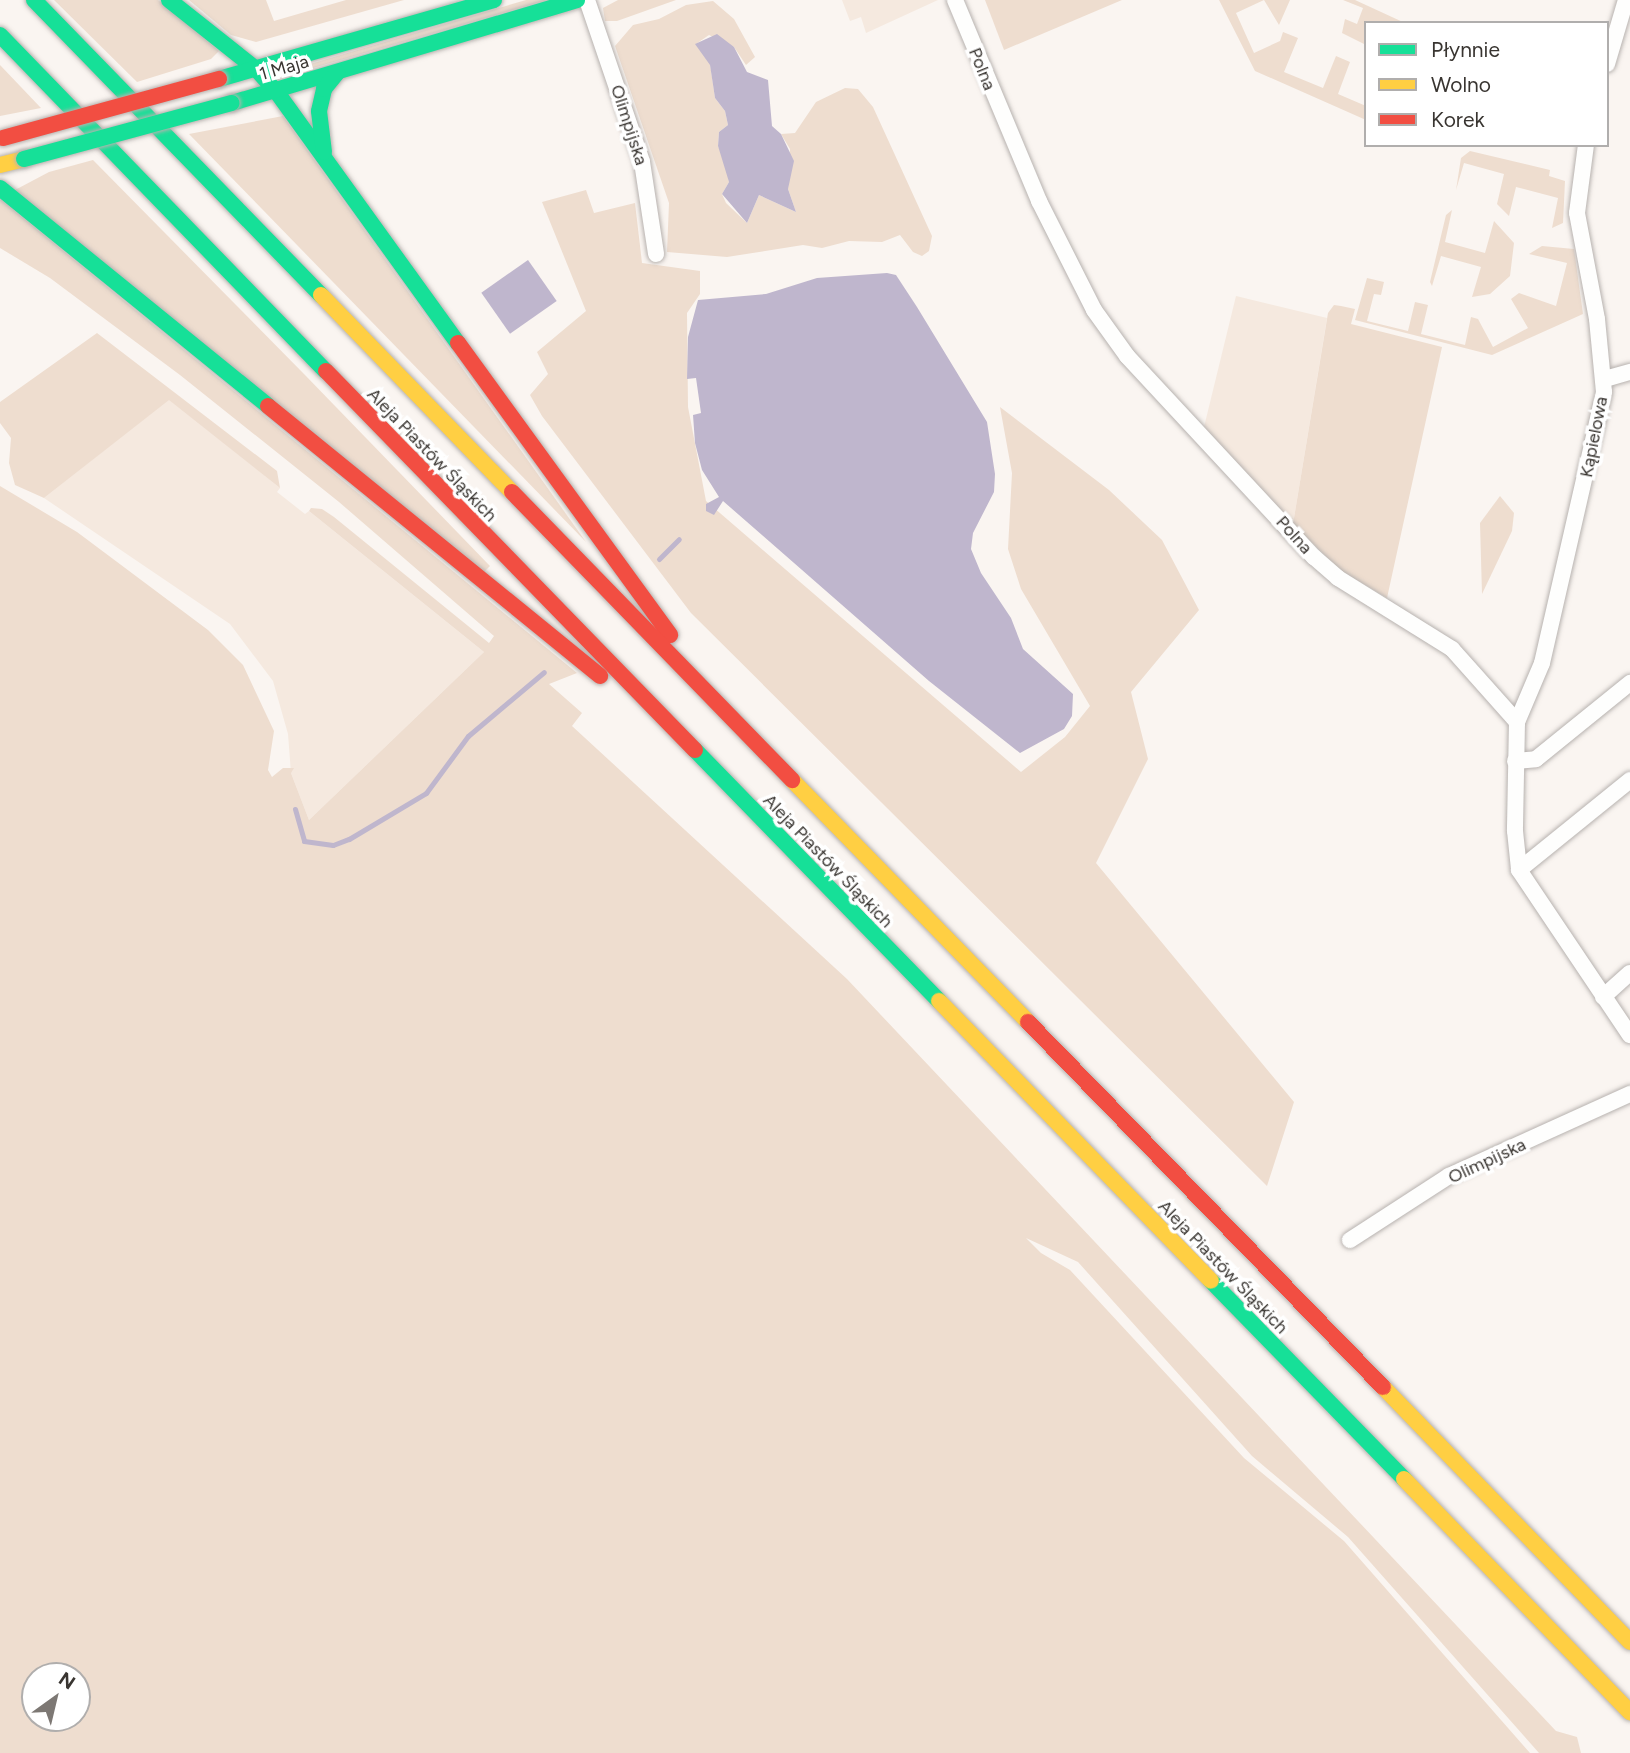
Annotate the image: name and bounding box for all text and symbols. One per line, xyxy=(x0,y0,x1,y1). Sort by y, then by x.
legend xyxy=(1364,21,1609,147)
text: Płynnie xyxy=(1431,37,1500,62)
street label: Polna xyxy=(964,45,1000,93)
street label: 1 Maja xyxy=(257,51,311,85)
text: Wolno xyxy=(1431,72,1491,97)
street label: Olimpijska xyxy=(606,82,652,168)
text: Korek xyxy=(1431,107,1485,132)
street label: Aleja Piastów Śląskich xyxy=(363,384,501,526)
street label: Kąpielowa xyxy=(1576,395,1612,479)
street label: Polna xyxy=(1271,511,1317,559)
street label: Aleja Piastów Śląskich xyxy=(759,790,897,932)
street label: Olimpijska xyxy=(1445,1134,1529,1188)
street label: Aleja Piastów Śląskich xyxy=(1154,1196,1292,1338)
north arrow xyxy=(21,1662,91,1732)
text: N xyxy=(54,1667,79,1694)

